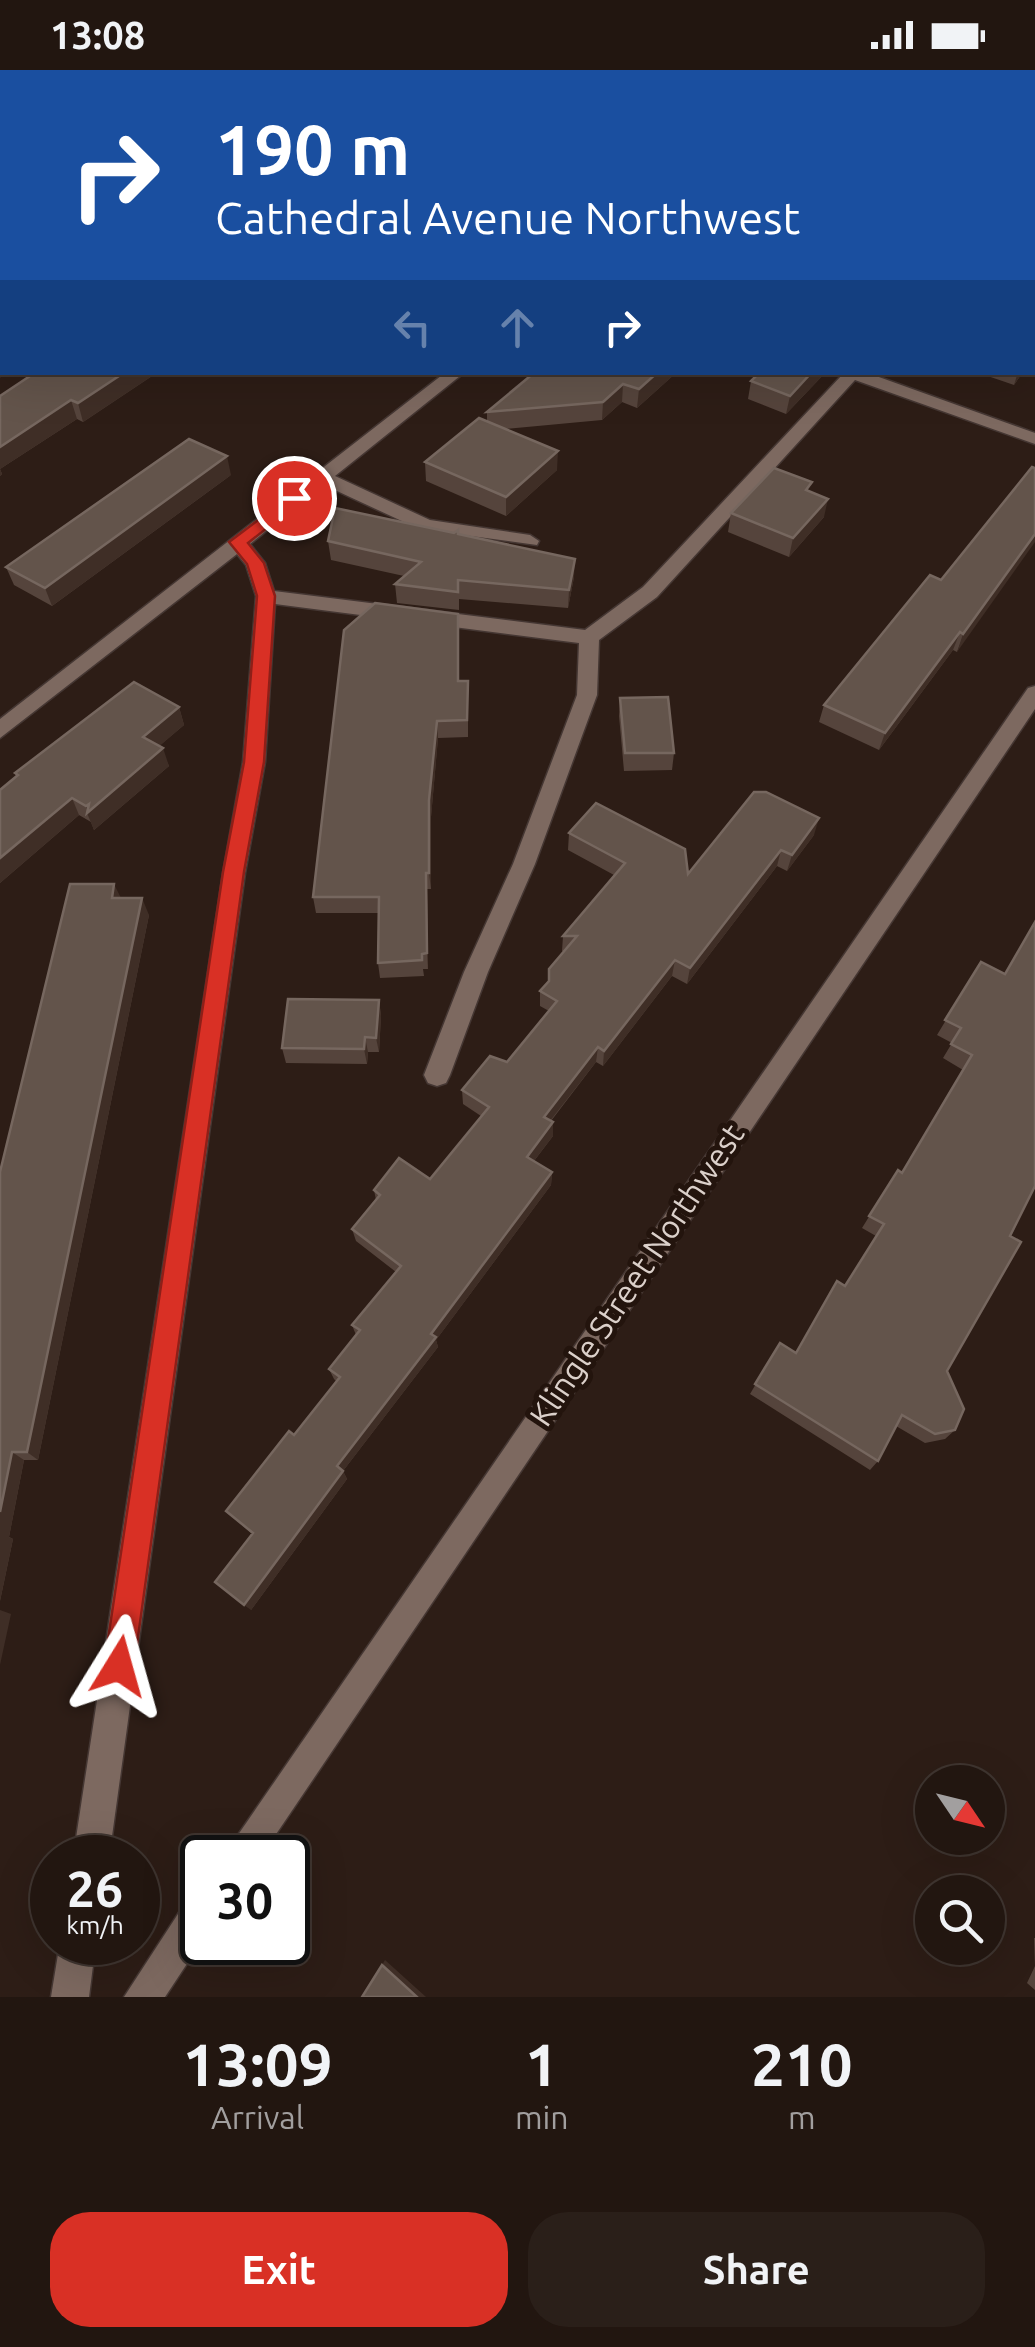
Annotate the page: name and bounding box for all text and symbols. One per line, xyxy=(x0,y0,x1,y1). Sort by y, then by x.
text: 13:08 xyxy=(50,14,145,56)
icon: right xyxy=(50,110,180,240)
text: 190 m xyxy=(215,110,410,188)
text: Cathedral Avenue Northwest xyxy=(215,192,800,243)
icon: left xyxy=(385,300,440,355)
icon: ahead xyxy=(490,300,545,355)
icon: right xyxy=(595,300,650,355)
pin xyxy=(252,456,337,541)
icon: arrive xyxy=(267,471,322,526)
street label: Klingle Street Northwest xyxy=(522,1117,751,1432)
position arrow xyxy=(67,1614,171,1718)
north arrow xyxy=(915,1765,1005,1855)
map controls xyxy=(915,1765,1005,1965)
speed limit sign: 30 xyxy=(180,1835,310,1965)
text: 26 xyxy=(67,1860,123,1916)
button: search xyxy=(915,1875,1005,1965)
text: km/h xyxy=(66,1911,124,1939)
text: 13:09 xyxy=(182,2030,333,2097)
text: 1 xyxy=(525,2030,559,2097)
text: 210 xyxy=(751,2030,853,2097)
text: Arrival xyxy=(211,2099,304,2135)
text: min xyxy=(515,2099,569,2135)
text: m xyxy=(788,2099,816,2135)
button: Exit xyxy=(50,2212,508,2327)
button: Share xyxy=(528,2212,985,2327)

